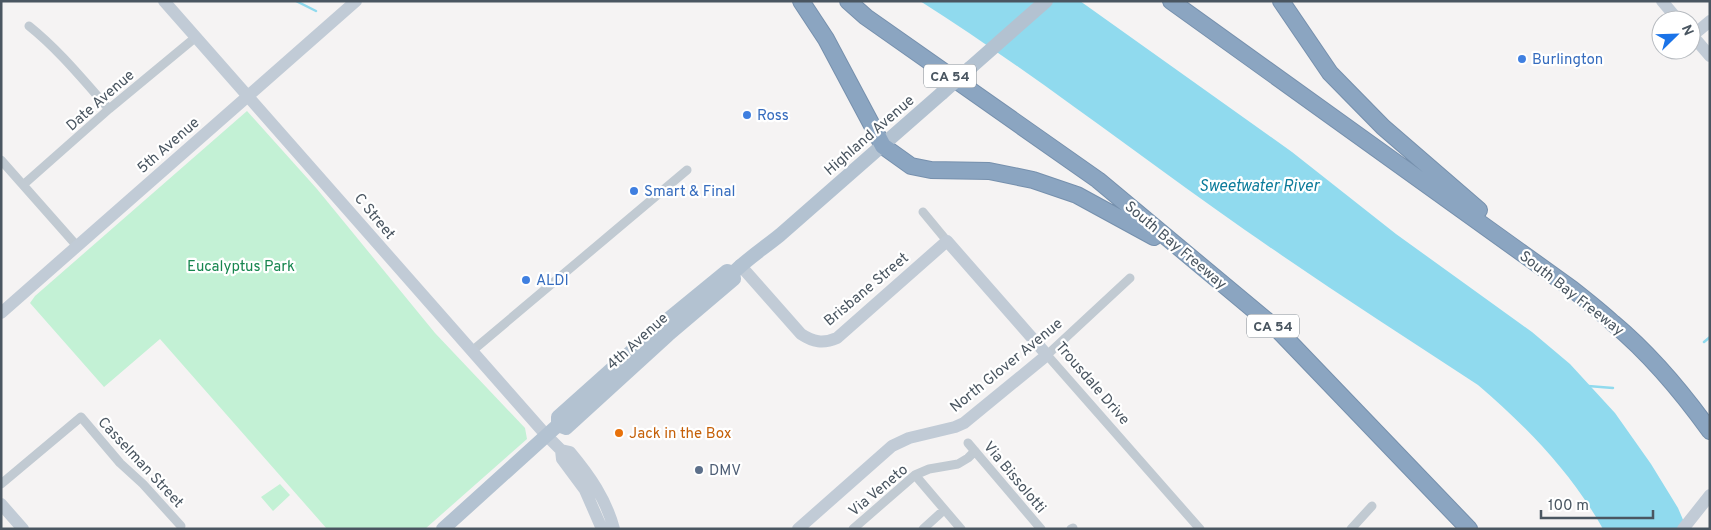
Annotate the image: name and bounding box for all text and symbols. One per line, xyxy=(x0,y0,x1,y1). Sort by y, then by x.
north arrow xyxy=(1651,10,1701,60)
text: N xyxy=(1677,23,1696,38)
place label: Burlington xyxy=(1532,51,1603,70)
marker: Burlington xyxy=(1516,53,1528,65)
road number: CA 54 xyxy=(924,64,976,88)
street label: Date Avenue xyxy=(63,66,139,136)
street label: Highland Avenue xyxy=(821,92,919,180)
place label: Ross xyxy=(757,107,789,126)
marker: Ross xyxy=(741,109,753,121)
street label: 5th Avenue xyxy=(134,114,204,178)
water label: Sweetwater River xyxy=(1199,177,1321,197)
place label: Smart & Final xyxy=(644,183,735,202)
marker: Smart & Final xyxy=(628,185,640,197)
street label: C Street xyxy=(349,190,399,244)
street label: South Bay Freeway xyxy=(1120,198,1230,294)
street label: South Bay Freeway xyxy=(1515,247,1627,341)
street label: Brisbane Street xyxy=(821,249,913,331)
park label: Eucalyptus Park xyxy=(187,258,295,277)
place label: ALDI xyxy=(536,272,569,291)
marker: ALDI xyxy=(520,274,532,286)
street label: 4th Avenue xyxy=(603,310,673,375)
road number: CA 54 xyxy=(1247,314,1299,338)
street label: North Glover Avenue xyxy=(947,315,1067,417)
street label: Trousdale Drive xyxy=(1051,339,1133,429)
street label: Casselman Street xyxy=(93,414,187,513)
place label: Jack in the Box xyxy=(629,425,732,444)
marker: Jack in the Box xyxy=(613,427,625,439)
street label: Via Bissolotti xyxy=(978,438,1049,518)
street label: Via Veneto xyxy=(845,461,912,521)
place label: DMV xyxy=(709,462,741,481)
marker: DMV xyxy=(693,464,705,476)
scale bar xyxy=(1541,488,1654,520)
text: 100 m xyxy=(1548,497,1589,516)

